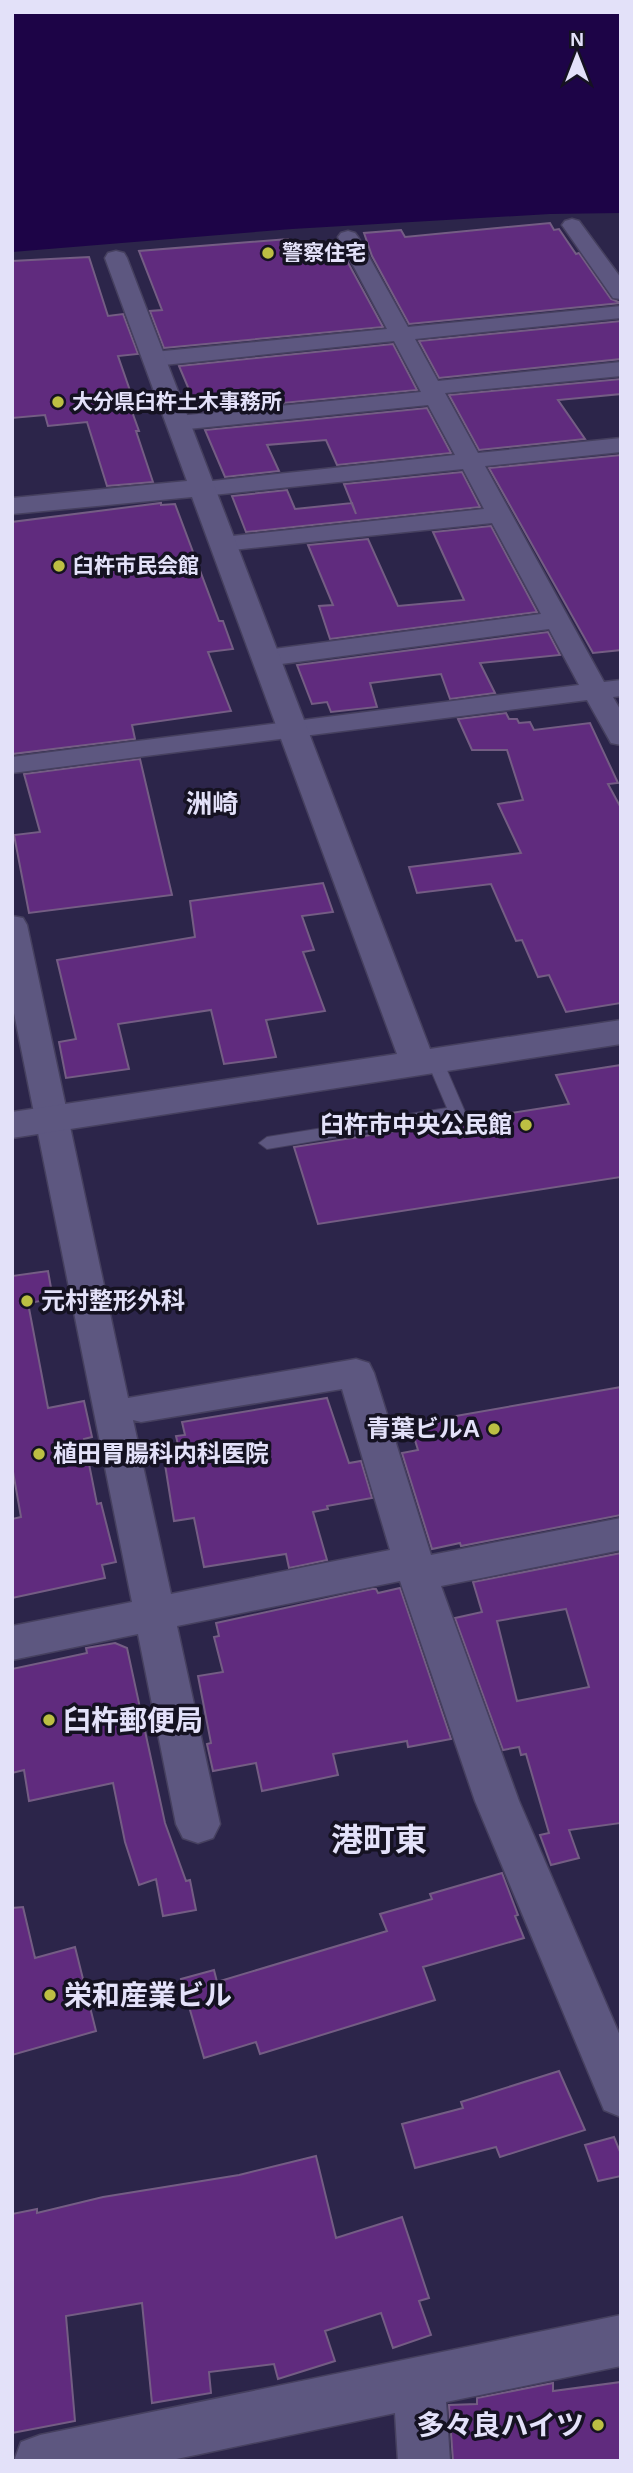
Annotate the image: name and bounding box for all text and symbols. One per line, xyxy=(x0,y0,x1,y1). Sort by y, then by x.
north arrow xyxy=(542,21,612,91)
text: N xyxy=(570,29,584,50)
place label: 警察住宅 xyxy=(282,241,366,264)
marker: 警察住宅 xyxy=(260,245,276,261)
place label: 大分県臼杵土木事務所 xyxy=(72,390,282,413)
marker: 大分県臼杵土木事務所 xyxy=(50,394,66,410)
place label: 臼杵市民会館 xyxy=(73,554,199,577)
marker: 臼杵市民会館 xyxy=(51,558,67,574)
district label: 洲崎 xyxy=(186,789,238,819)
place label: 臼杵市中央公民館 xyxy=(320,1111,512,1138)
marker: 臼杵市中央公民館 xyxy=(518,1117,534,1133)
place label: 元村整形外科 xyxy=(41,1287,185,1314)
marker: 元村整形外科 xyxy=(19,1293,35,1309)
place label: 青葉ビルA xyxy=(367,1415,480,1442)
marker: 青葉ビルA xyxy=(486,1421,502,1437)
place label: 植田胃腸科内科医院 xyxy=(53,1440,269,1467)
marker: 植田胃腸科内科医院 xyxy=(31,1446,47,1462)
place label: 臼杵郵便局 xyxy=(63,1705,203,1736)
marker: 臼杵郵便局 xyxy=(41,1712,57,1728)
district label: 港町東 xyxy=(331,1822,427,1858)
place label: 栄和産業ビル xyxy=(64,1980,232,2011)
marker: 栄和産業ビル xyxy=(42,1987,58,2003)
place label: 多々良ハイツ xyxy=(417,2410,584,2441)
marker: 多々良ハイツ xyxy=(590,2417,606,2433)

